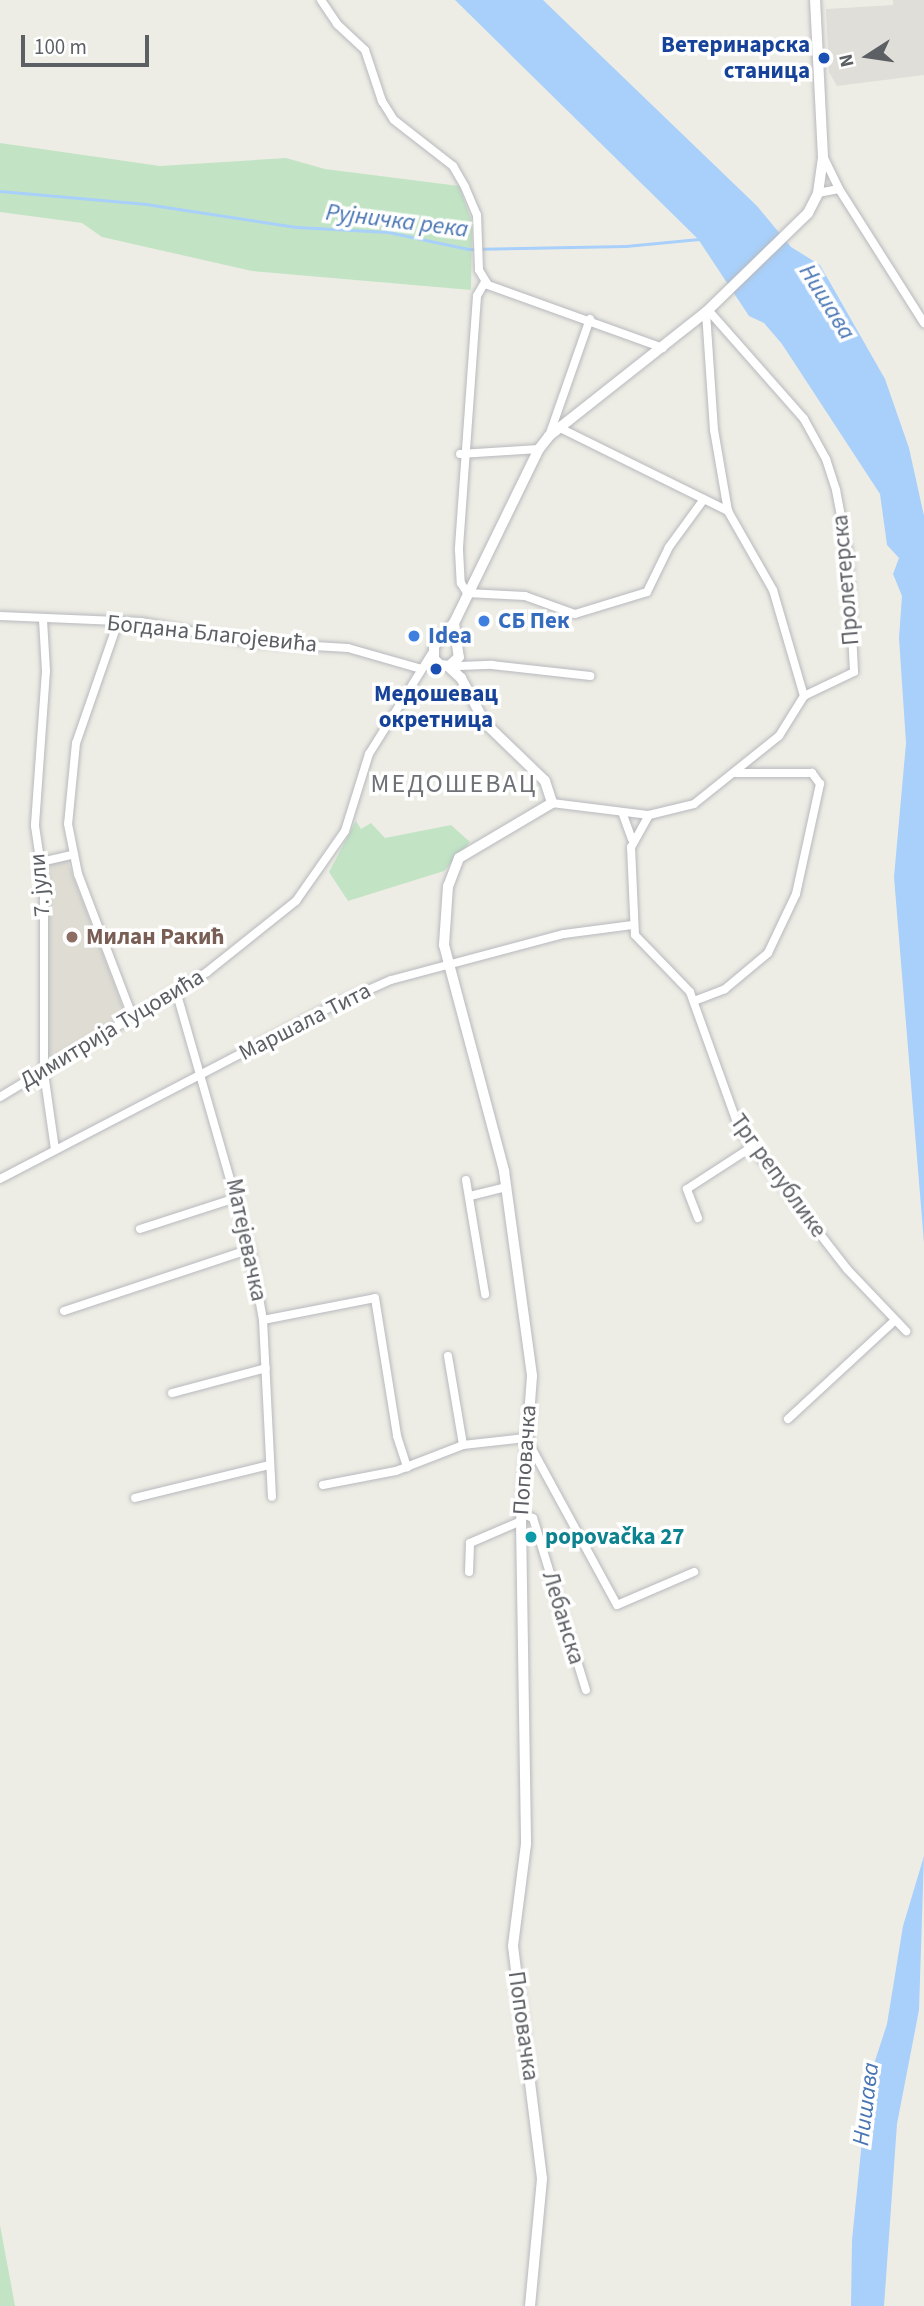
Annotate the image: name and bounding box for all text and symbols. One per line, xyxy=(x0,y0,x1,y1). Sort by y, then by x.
scale bar xyxy=(24,21,152,65)
north arrow xyxy=(833,21,903,91)
place label: Ветеринарска станица xyxy=(661,31,810,85)
text: 100 m xyxy=(34,32,87,62)
marker: Ветеринарска станица xyxy=(816,50,832,66)
text: N xyxy=(832,51,861,69)
water label: Рујничка река xyxy=(324,198,470,244)
water label: Нишава xyxy=(793,259,861,345)
street label: Пролетерска xyxy=(827,513,865,647)
place label: СБ Пек xyxy=(498,607,570,635)
street label: Богдана Благојевића xyxy=(106,609,318,659)
marker: СБ Пек xyxy=(476,613,492,629)
place label: Idea xyxy=(428,622,472,650)
marker: Idea xyxy=(406,628,422,644)
marker: Медошевац окретница xyxy=(428,661,444,677)
place label: Медошевац окретница xyxy=(374,680,498,734)
district label: МЕДОШЕВАЦ xyxy=(372,768,536,800)
street label: 7. јули xyxy=(23,852,57,918)
place label: Милан Ракић xyxy=(86,923,224,951)
marker: Милан Ракић xyxy=(64,929,80,945)
street label: Димитрија Туцовића xyxy=(15,963,209,1095)
street label: Маршала Тита xyxy=(234,977,376,1067)
street label: Трг републике xyxy=(724,1109,832,1243)
street label: Матејевачка xyxy=(220,1176,272,1304)
street label: Поповачка xyxy=(507,1404,543,1516)
place label: popovačka 27 xyxy=(545,1523,685,1551)
marker: popovačka 27 xyxy=(523,1529,539,1545)
street label: Лебанска xyxy=(536,1568,590,1668)
street label: Поповачка xyxy=(502,1969,544,2083)
water label: Нишава xyxy=(847,2061,885,2147)

